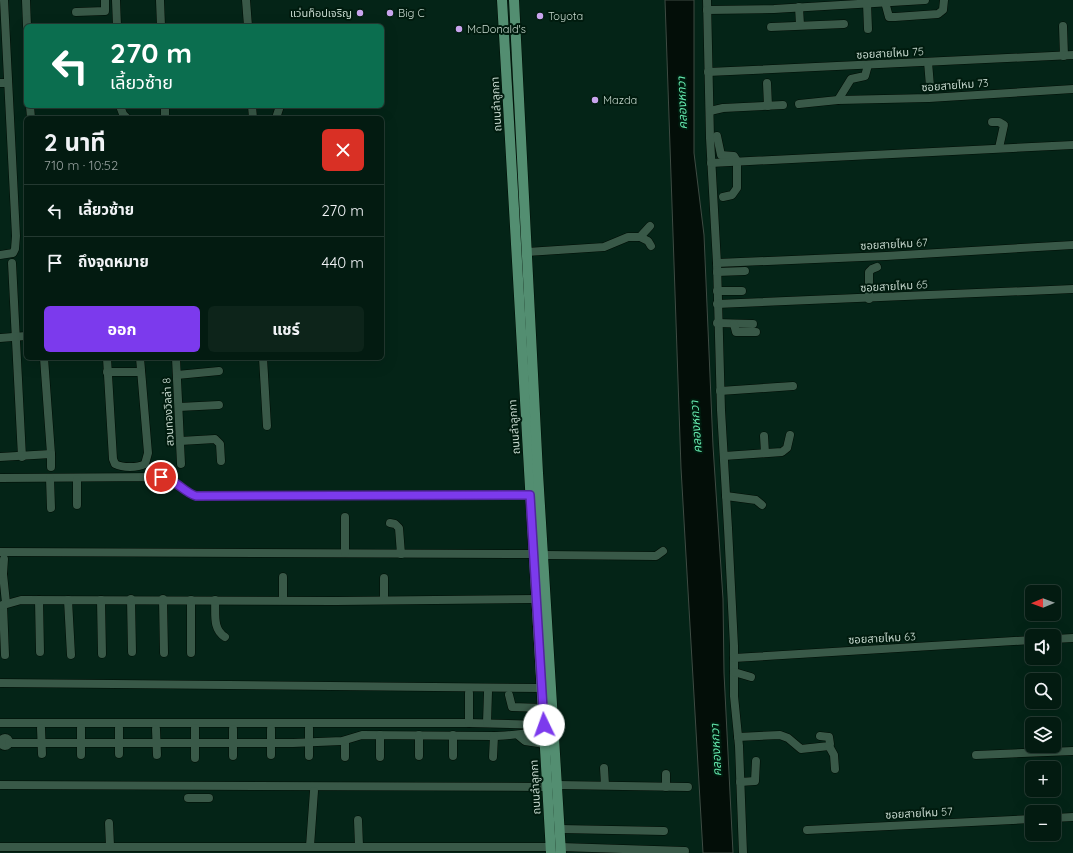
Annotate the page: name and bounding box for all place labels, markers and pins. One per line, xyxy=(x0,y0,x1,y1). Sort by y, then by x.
place label: แว่นท็อปเจริญ xyxy=(290,6,352,20)
place label: Big C xyxy=(398,6,425,20)
marker: แว่นท็อปเจริญ xyxy=(355,8,365,18)
marker: Big C xyxy=(385,8,395,18)
place label: Toyota xyxy=(548,9,583,23)
marker: Toyota xyxy=(535,11,545,21)
place label: McDonald's xyxy=(467,22,526,36)
marker: McDonald's xyxy=(454,24,464,34)
place label: Mazda xyxy=(603,93,637,107)
marker: Mazda xyxy=(590,95,600,105)
pin xyxy=(144,460,178,494)

